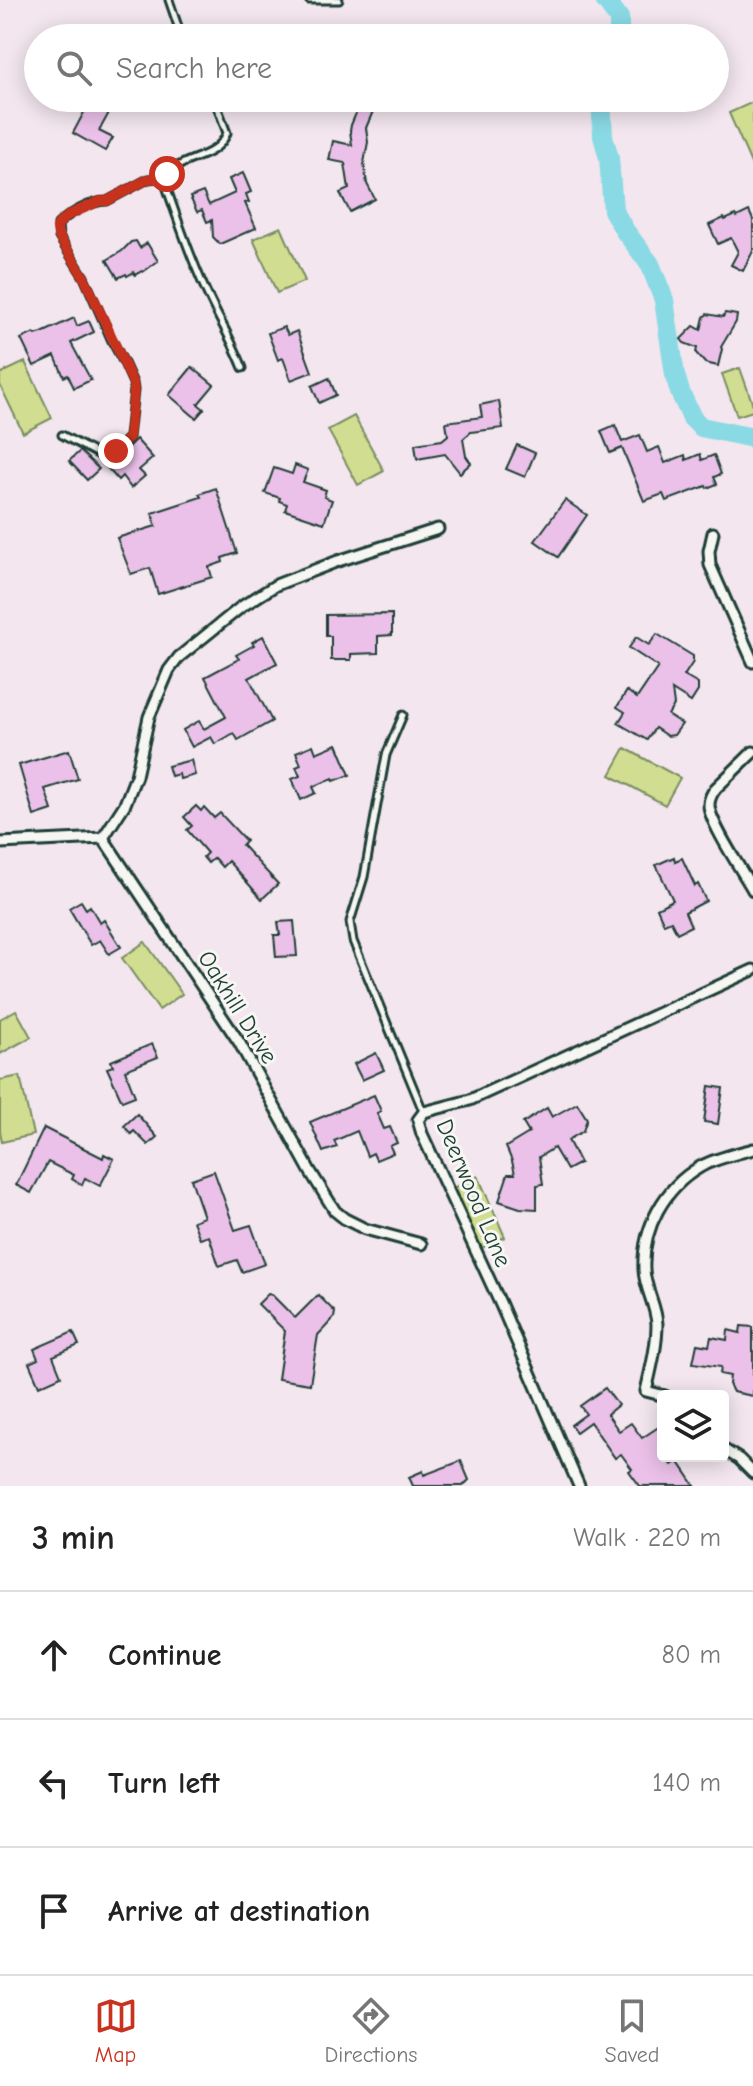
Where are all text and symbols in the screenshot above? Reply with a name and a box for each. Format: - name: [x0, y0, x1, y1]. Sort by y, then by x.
- search box: [24, 24, 729, 112]
- icon: search: [52, 46, 96, 90]
- text: Search here: [116, 51, 272, 86]
- route start: [149, 156, 185, 192]
- route end: [98, 433, 134, 469]
- street label: Oakhill Drive: [192, 945, 284, 1069]
- street label: Deerwood Lane: [430, 1115, 518, 1271]
- map controls: [657, 1390, 729, 1462]
- button: layers: [657, 1390, 729, 1462]
- text: 3 min: [32, 1518, 115, 1558]
- text: Walk · 220 m: [573, 1523, 721, 1553]
- icon: ahead: [32, 1633, 76, 1677]
- text: Continue: [108, 1638, 222, 1673]
- text: 80 m: [662, 1640, 721, 1670]
- icon: left: [32, 1761, 76, 1805]
- text: Turn left: [108, 1766, 220, 1801]
- text: 140 m: [652, 1768, 721, 1798]
- icon: arrive: [32, 1889, 76, 1933]
- text: Arrive at destination: [108, 1894, 370, 1929]
- tab: Map: [94, 1994, 138, 2068]
- tab: Directions: [325, 1994, 418, 2068]
- tab: Saved: [605, 1994, 659, 2068]

